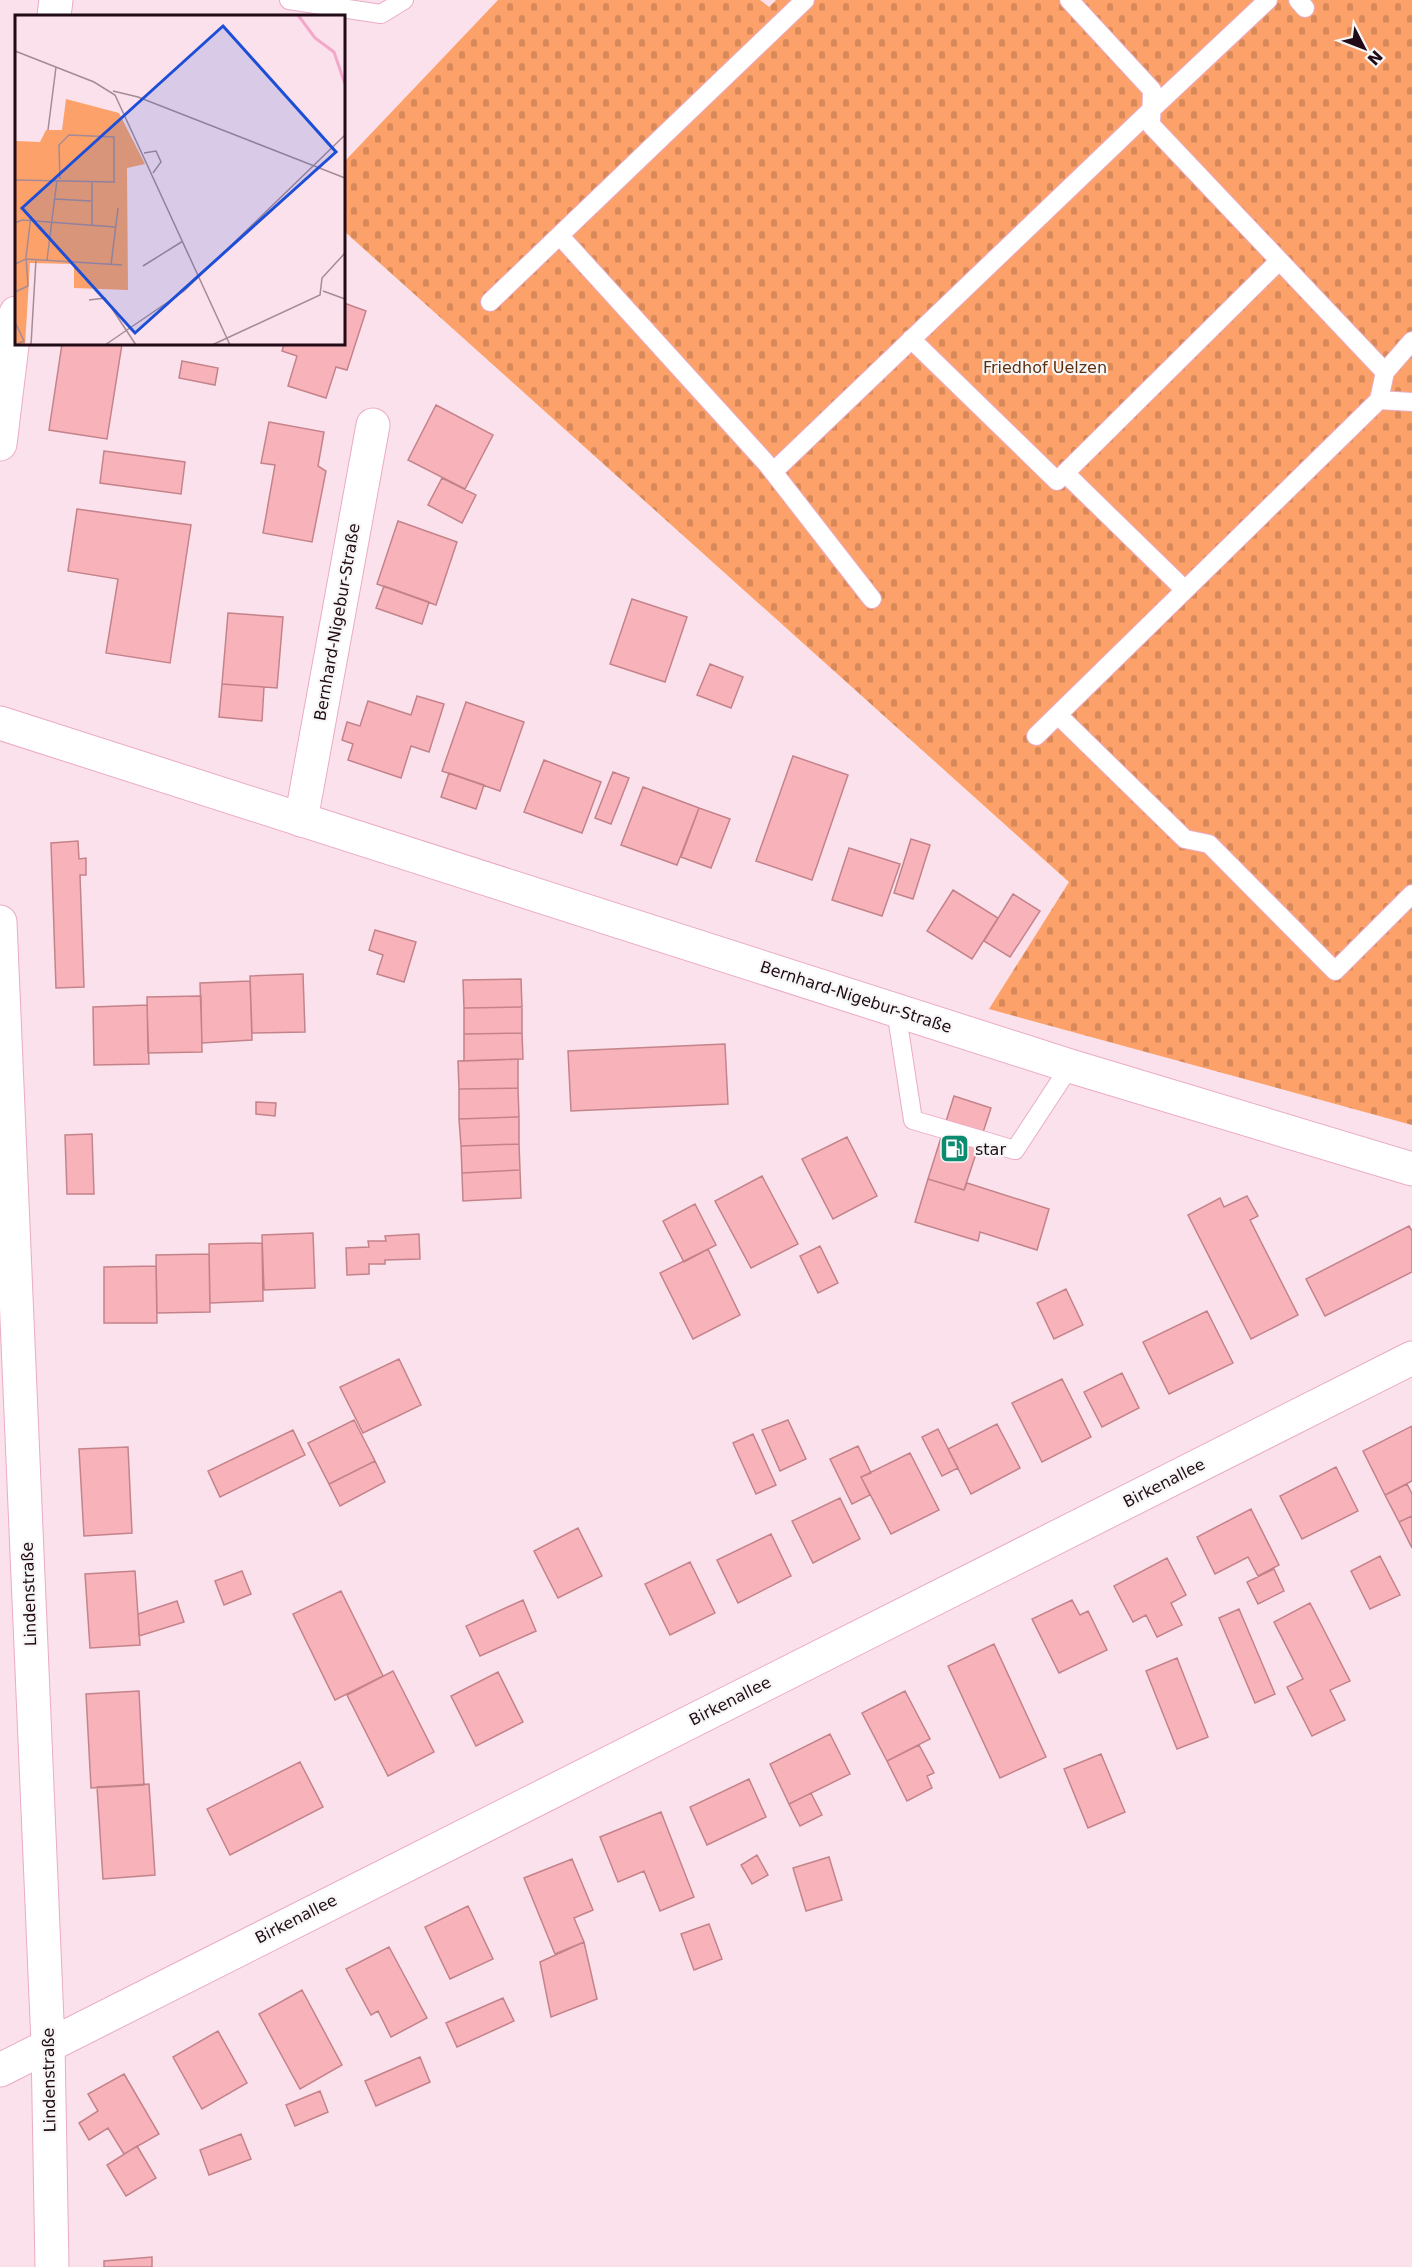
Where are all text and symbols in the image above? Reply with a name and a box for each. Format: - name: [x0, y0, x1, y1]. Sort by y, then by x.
- inset map: [15, 15, 345, 345]
- north arrow: [1334, 18, 1394, 78]
- text: N: [1363, 46, 1386, 69]
- park label: Friedhof Uelzen: [983, 358, 1107, 377]
- street label: Bernhard-Nigebur-Straße: [310, 522, 364, 722]
- street label: Bernhard-Nigebur-Straße: [758, 957, 954, 1037]
- fuel station icon: star: [938, 1133, 970, 1165]
- place label: star: [975, 1140, 1006, 1159]
- street label: Birkenallee: [1120, 1454, 1208, 1512]
- street label: Lindenstraße: [18, 1541, 40, 1647]
- street label: Birkenallee: [686, 1672, 774, 1730]
- street label: Birkenallee: [252, 1890, 340, 1948]
- street label: Lindenstraße: [39, 2028, 59, 2132]

